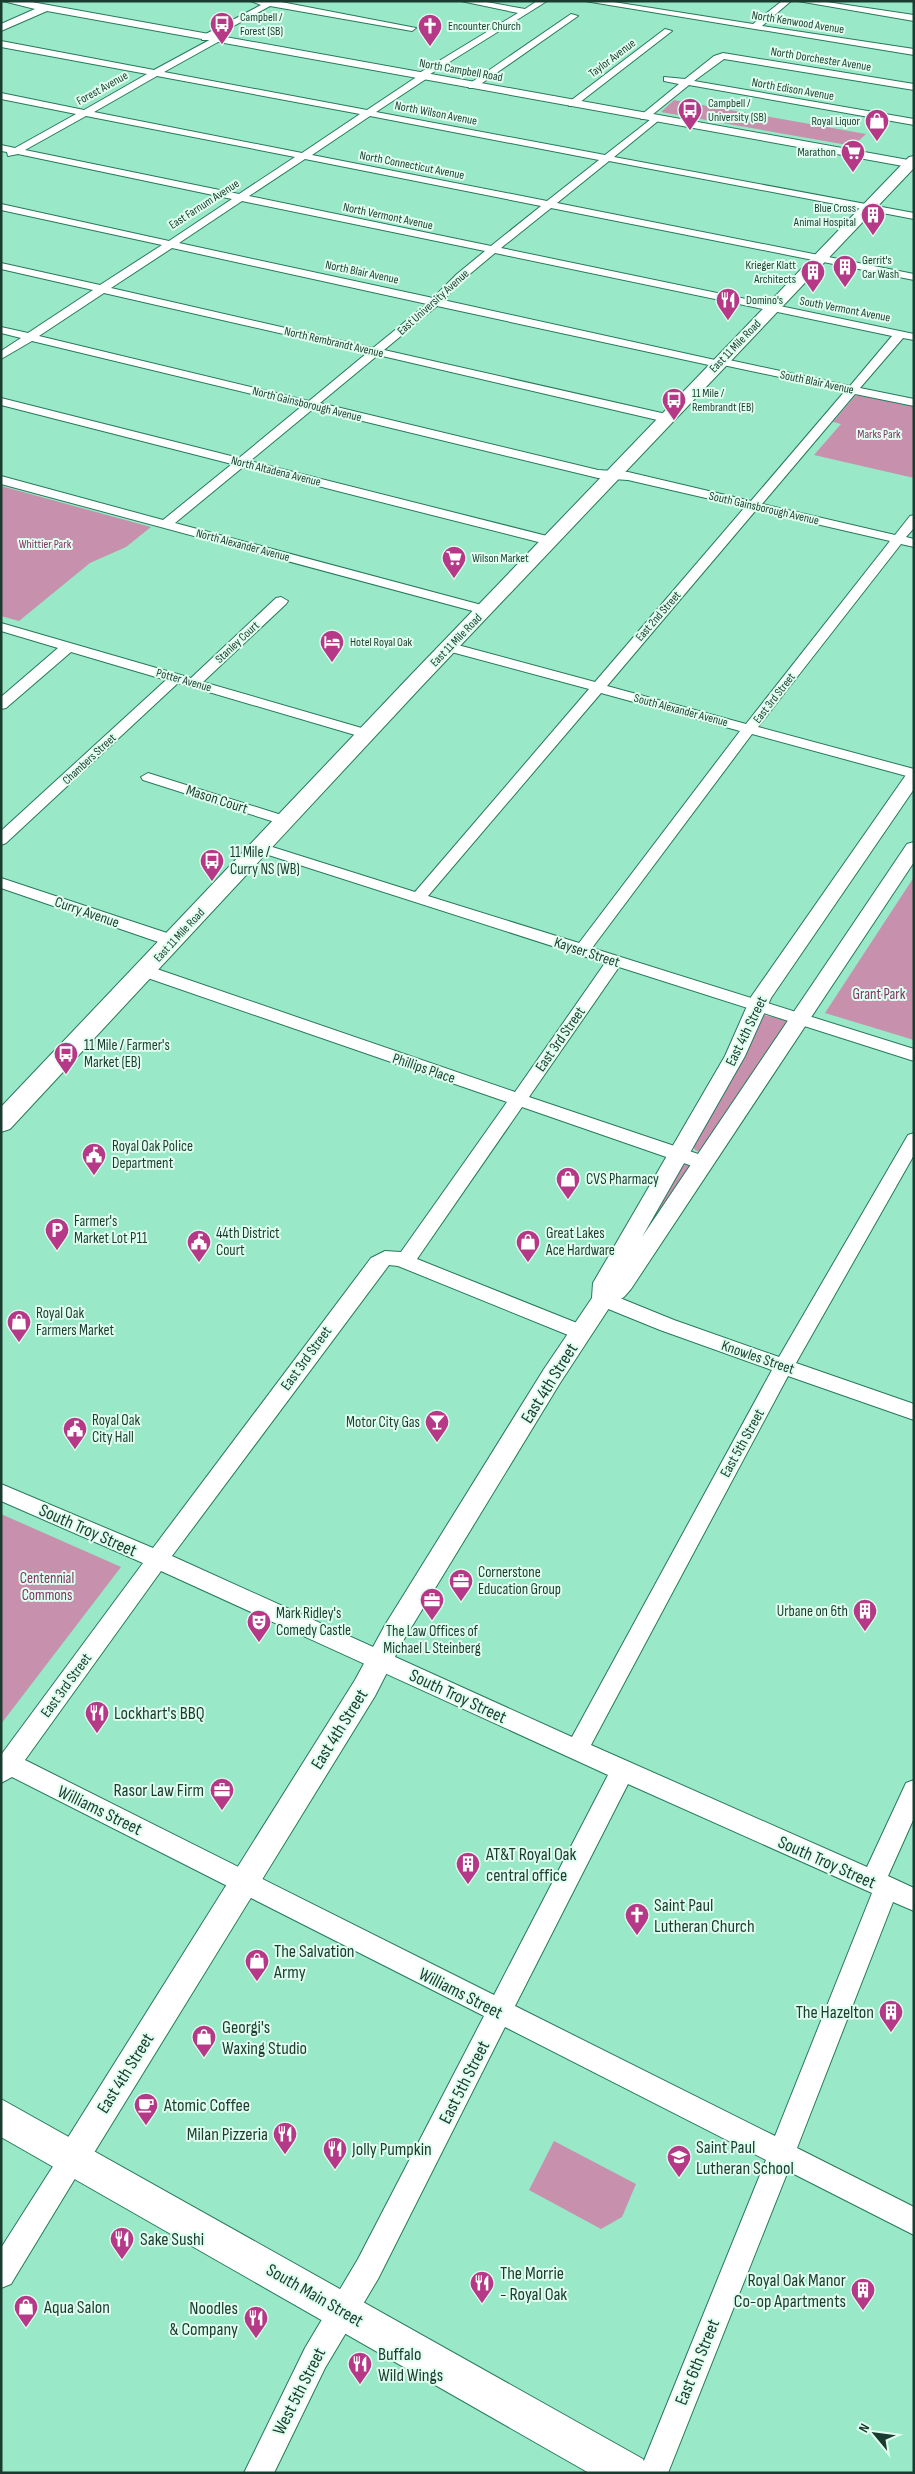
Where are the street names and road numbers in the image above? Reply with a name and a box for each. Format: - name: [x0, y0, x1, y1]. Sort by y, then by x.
- street label: North Kenwood Avenue: [751, 8, 845, 37]
- street label: Taylor Avenue: [586, 36, 639, 81]
- street label: North Dorchester Avenue: [770, 44, 872, 75]
- street label: North Campbell Road: [418, 56, 504, 85]
- street label: Forest Avenue: [74, 68, 131, 109]
- street label: North Edison Avenue: [751, 75, 835, 104]
- street label: North Wilson Avenue: [394, 98, 478, 129]
- street label: North Connecticut Avenue: [358, 148, 466, 183]
- street label: East Farnum Avenue: [166, 176, 242, 233]
- street label: North Vermont Avenue: [342, 200, 434, 233]
- street label: North Blair Avenue: [324, 257, 400, 288]
- street label: East University Avenue: [394, 266, 472, 338]
- street label: South Vermont Avenue: [798, 293, 892, 326]
- street label: East 11 Mile Road: [706, 317, 764, 376]
- street label: North Rembrandt Avenue: [283, 324, 385, 361]
- street label: South Blair Avenue: [779, 367, 855, 398]
- street label: North Gainsborough Avenue: [251, 384, 363, 425]
- street label: North Altadena Avenue: [229, 453, 322, 490]
- street label: South Gainsborough Avenue: [707, 489, 821, 528]
- street label: North Alexander Avenue: [194, 526, 291, 565]
- street label: East 2nd Street: [633, 588, 684, 644]
- street label: East 11 Mile Road: [427, 611, 485, 670]
- street label: Stanley Court: [212, 618, 263, 667]
- street label: Potter Avenue: [155, 665, 213, 696]
- street label: East 3rd Street: [750, 670, 799, 726]
- street label: South Alexander Avenue: [632, 691, 730, 730]
- street label: Chambers Street: [59, 731, 120, 788]
- street label: Mason Court: [184, 781, 251, 818]
- street label: Curry Avenue: [52, 893, 122, 932]
- street label: East 11 Mile Road: [151, 905, 208, 965]
- street label: Kayser Street: [552, 933, 622, 972]
- street label: East 4th Street: [721, 993, 772, 1069]
- street label: East 3rd Street: [531, 1003, 590, 1075]
- street label: Phillips Place: [390, 1049, 458, 1088]
- street label: East 3rd Street: [277, 1322, 336, 1394]
- street label: Knowles Street: [719, 1336, 797, 1379]
- street label: East 4th Street: [517, 1339, 583, 1427]
- street label: East 5th Street: [716, 1405, 769, 1481]
- street label: South Troy Street: [36, 1500, 140, 1562]
- street label: East 3rd Street: [37, 1649, 96, 1721]
- street label: South Troy Street: [406, 1665, 510, 1728]
- street label: East 4th Street: [307, 1685, 373, 1773]
- street label: Williams Street: [54, 1781, 146, 1840]
- street label: South Troy Street: [775, 1832, 879, 1894]
- street label: Williams Street: [415, 1963, 507, 2024]
- street label: East 4th Street: [93, 2029, 159, 2117]
- street label: East 5th Street: [435, 2037, 494, 2127]
- street label: South Main Street: [263, 2259, 367, 2332]
- street label: East 6th Street: [671, 2316, 724, 2408]
- street label: West 5th Street: [269, 2344, 331, 2438]

